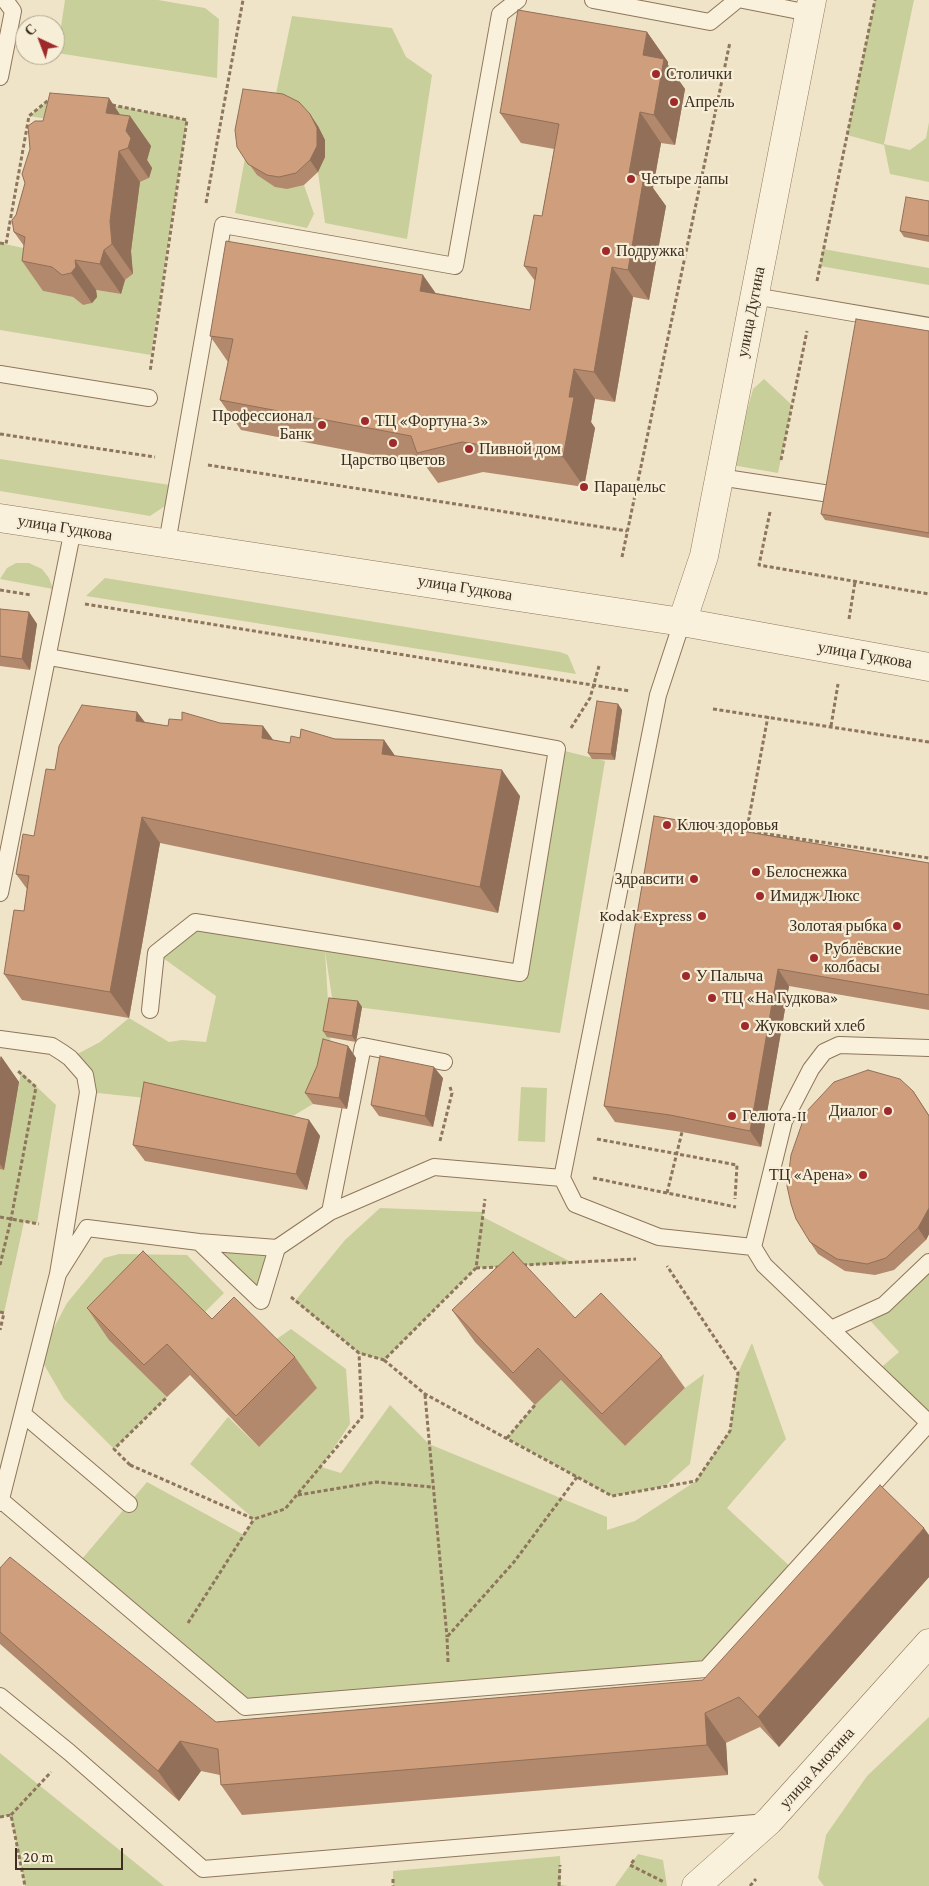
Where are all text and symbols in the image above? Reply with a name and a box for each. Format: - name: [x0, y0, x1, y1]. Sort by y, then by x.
- north arrow: [15, 15, 65, 65]
- text: С: [21, 20, 40, 39]
- place label: Столички: [666, 64, 732, 84]
- marker: Столички: [650, 68, 662, 80]
- place label: Апрель: [684, 92, 734, 112]
- marker: Апрель: [668, 96, 680, 108]
- place label: Четыре лапы: [641, 169, 729, 189]
- marker: Четыре лапы: [625, 173, 637, 185]
- place label: Подружка: [616, 241, 684, 261]
- marker: Подружка: [600, 245, 612, 257]
- street label: улица Дугина: [733, 265, 769, 359]
- place label: Профессионал Банк: [212, 406, 312, 444]
- place label: ТЦ «Фортуна-3»: [375, 411, 489, 431]
- marker: ТЦ «Фортуна-3»: [359, 415, 371, 427]
- marker: Профессионал Банк: [316, 419, 328, 431]
- marker: Царство цветов: [387, 437, 399, 449]
- place label: Пивной дом: [479, 439, 561, 459]
- marker: Пивной дом: [463, 443, 475, 455]
- place label: Царство цветов: [341, 450, 445, 470]
- place label: Парацельс: [594, 477, 666, 497]
- marker: Парацельс: [578, 481, 590, 493]
- street label: улица Гудкова: [16, 511, 114, 545]
- street label: улица Гудкова: [416, 571, 514, 605]
- street label: улица Гудкова: [816, 637, 914, 673]
- place label: Ключ здоровья: [677, 815, 778, 835]
- marker: Ключ здоровья: [661, 819, 673, 831]
- place label: Белоснежка: [766, 862, 847, 882]
- marker: Белоснежка: [750, 866, 762, 878]
- place label: Здравсити: [614, 869, 684, 889]
- marker: Здравсити: [688, 873, 700, 885]
- place label: Имидж Люкс: [770, 886, 860, 906]
- marker: Имидж Люкс: [754, 890, 766, 902]
- place label: Kodak Express: [599, 906, 692, 926]
- marker: Kodak Express: [696, 910, 708, 922]
- place label: Золотая рыбка: [789, 916, 887, 936]
- marker: Золотая рыбка: [891, 920, 903, 932]
- place label: Рублёвские колбасы: [824, 939, 902, 977]
- marker: Рублёвские колбасы: [808, 952, 820, 964]
- place label: У Палыча: [696, 966, 763, 986]
- marker: У Палыча: [680, 970, 692, 982]
- place label: ТЦ «На Гудкова»: [722, 988, 839, 1008]
- marker: ТЦ «На Гудкова»: [706, 992, 718, 1004]
- place label: Жуковский хлеб: [755, 1016, 865, 1036]
- marker: Жуковский хлеб: [739, 1020, 751, 1032]
- place label: Диалог: [829, 1101, 878, 1121]
- marker: Диалог: [882, 1105, 894, 1117]
- place label: Гелюта-II: [742, 1106, 807, 1126]
- marker: Гелюта-II: [726, 1110, 738, 1122]
- place label: ТЦ «Арена»: [769, 1165, 853, 1185]
- marker: ТЦ «Арена»: [857, 1169, 869, 1181]
- street label: улица Анохина: [776, 1724, 858, 1812]
- scale bar: [18, 1838, 125, 1870]
- text: 20 m: [23, 1849, 54, 1865]

